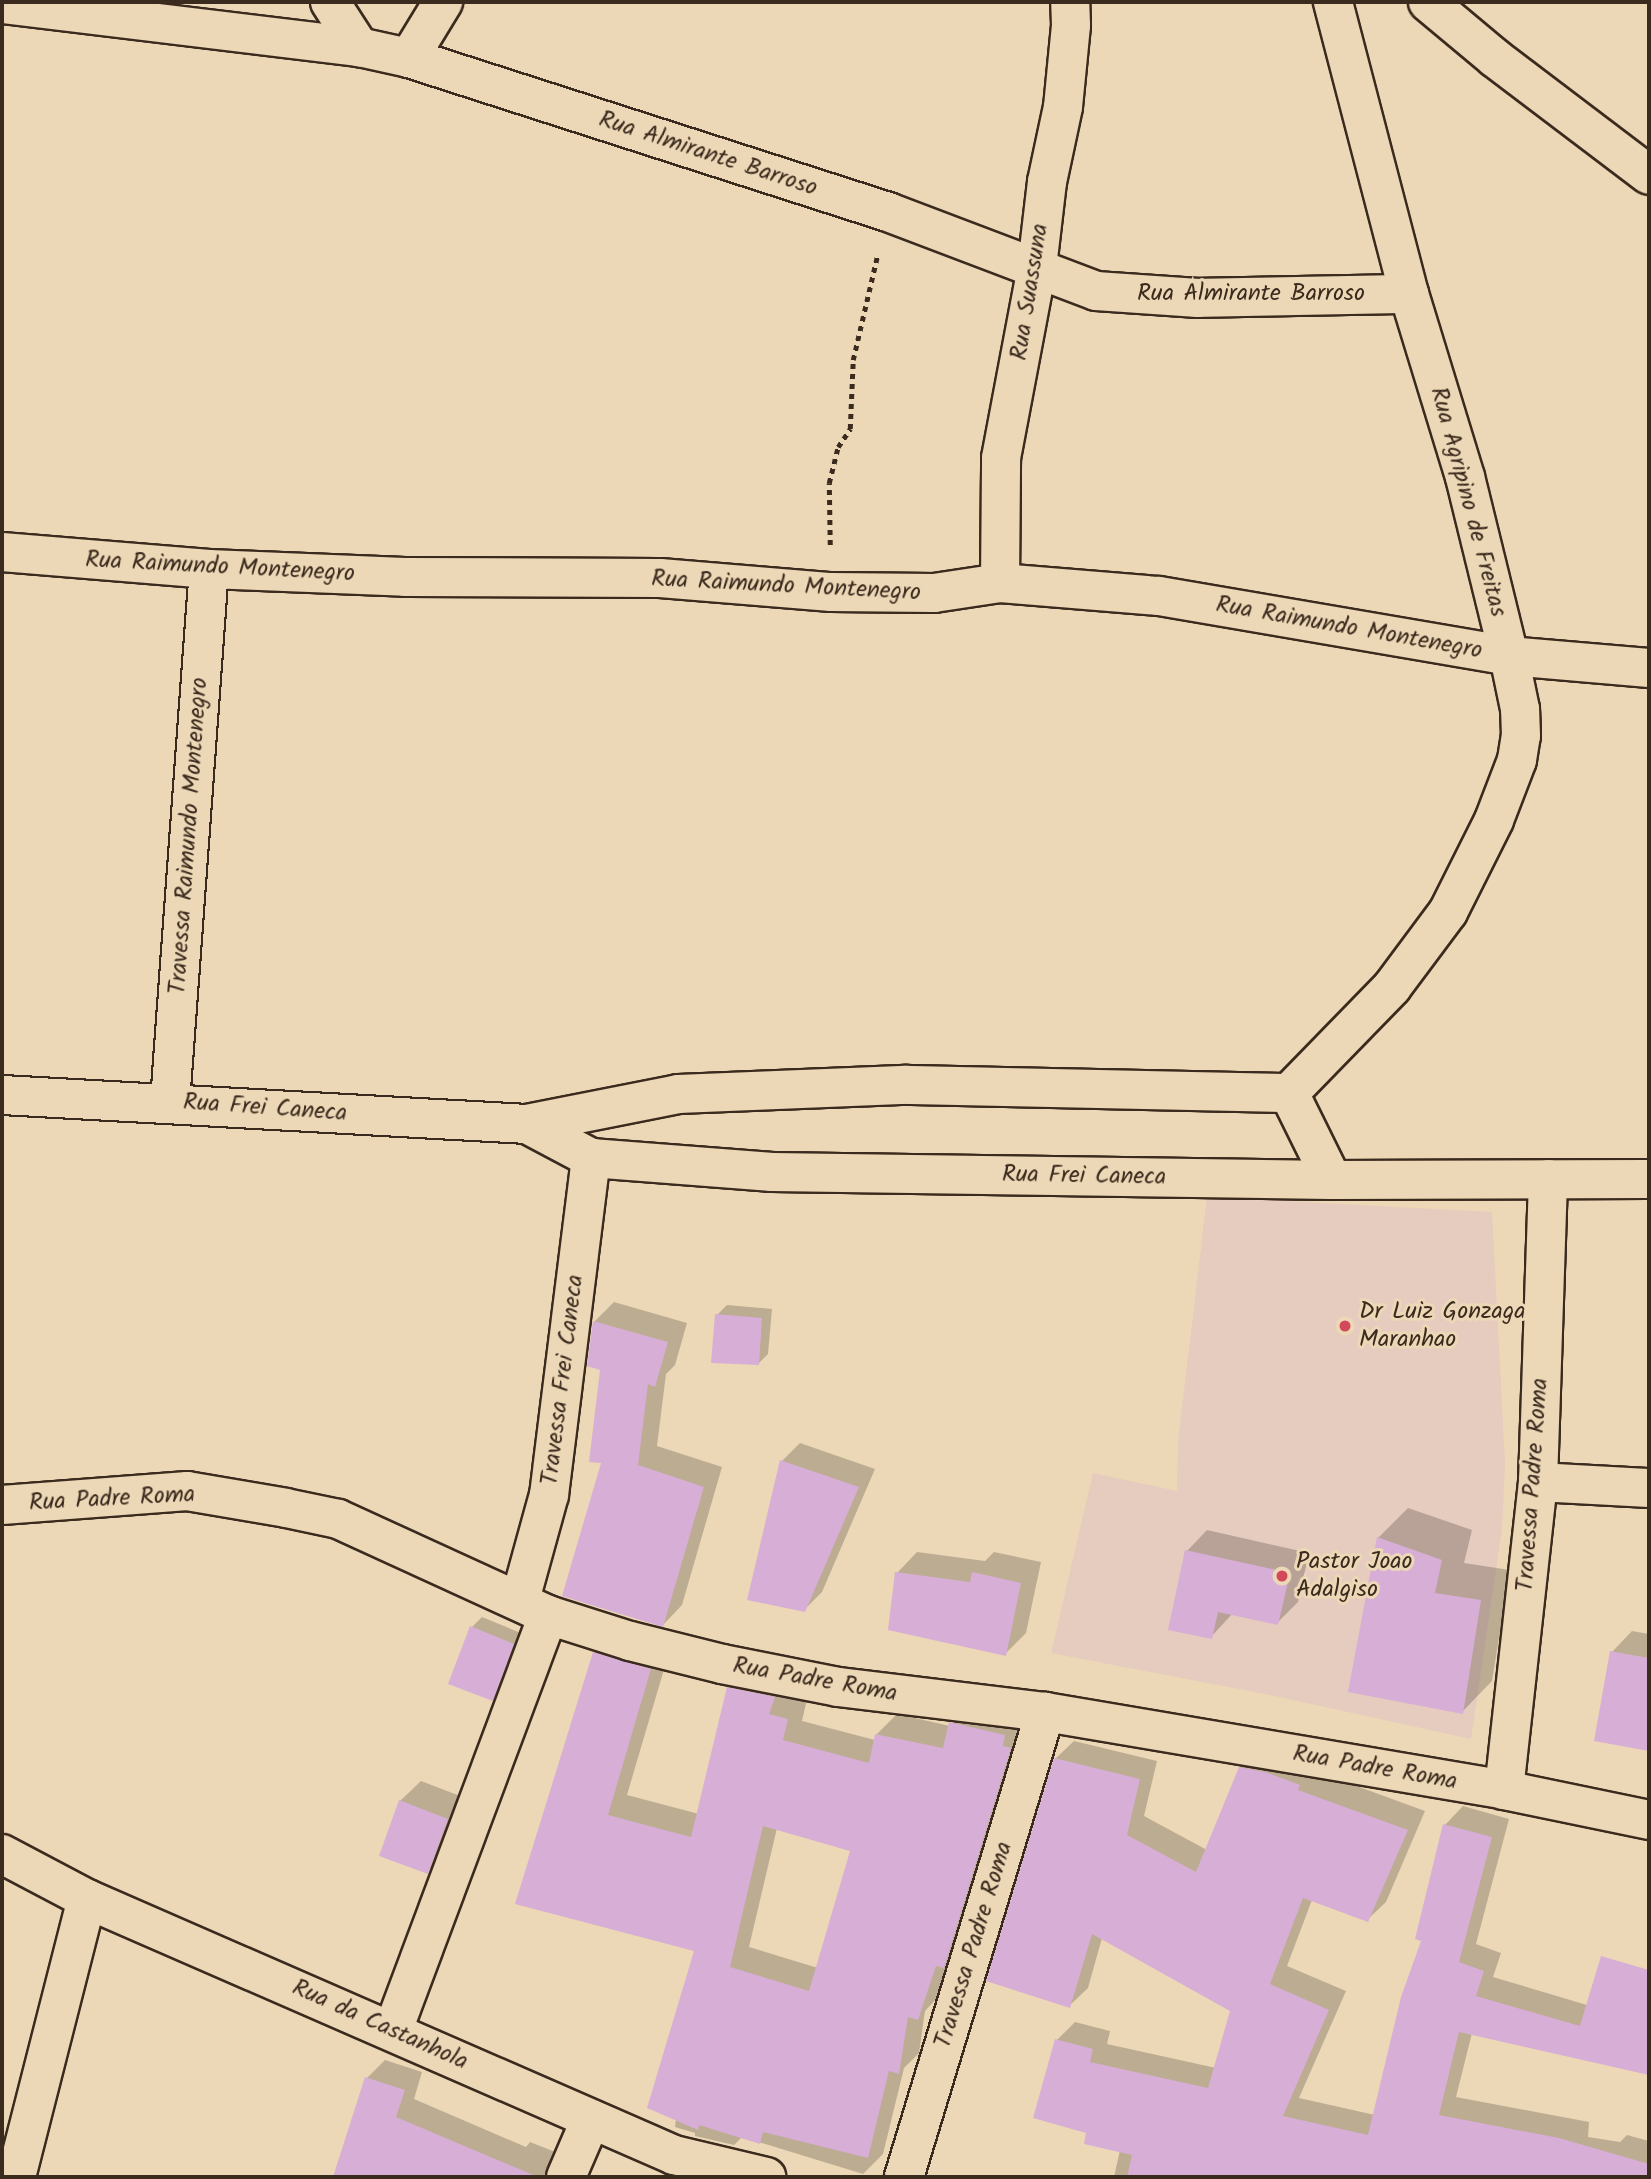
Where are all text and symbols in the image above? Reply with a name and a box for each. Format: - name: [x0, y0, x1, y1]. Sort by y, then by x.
- street label: Rua Almirante Barroso: [595, 105, 821, 203]
- street label: Rua Suassuna: [1005, 222, 1055, 362]
- street label: Rua Almirante Barroso: [1137, 280, 1365, 308]
- street label: Rua Agripino de Freitas: [1423, 384, 1513, 620]
- street label: Rua Raimundo Montenegro: [85, 546, 355, 588]
- street label: Rua Raimundo Montenegro: [651, 565, 921, 607]
- street label: Rua Raimundo Montenegro: [1214, 590, 1484, 666]
- street label: Travessa Raimundo Montenegro: [164, 677, 214, 995]
- street label: Rua Frei Caneca: [182, 1088, 348, 1128]
- street label: Rua Frei Caneca: [1002, 1160, 1166, 1192]
- street label: Travessa Frei Caneca: [536, 1273, 590, 1487]
- place label: Dr Luiz Gonzaga Maranhao: [1359, 1298, 1525, 1354]
- marker: Dr Luiz Gonzaga Maranhao: [1337, 1318, 1353, 1334]
- street label: Travessa Padre Roma: [1511, 1377, 1555, 1593]
- street label: Rua Padre Roma: [28, 1480, 196, 1518]
- place label: Pastor Joao Adalgiso: [1296, 1548, 1412, 1604]
- marker: Pastor Joao Adalgiso: [1274, 1568, 1290, 1584]
- street label: Rua Padre Roma: [731, 1651, 899, 1709]
- street label: Rua Padre Roma: [1291, 1739, 1459, 1797]
- street label: Travessa Padre Roma: [929, 1838, 1019, 2052]
- street label: Rua da Castanhola: [288, 1973, 472, 2077]

